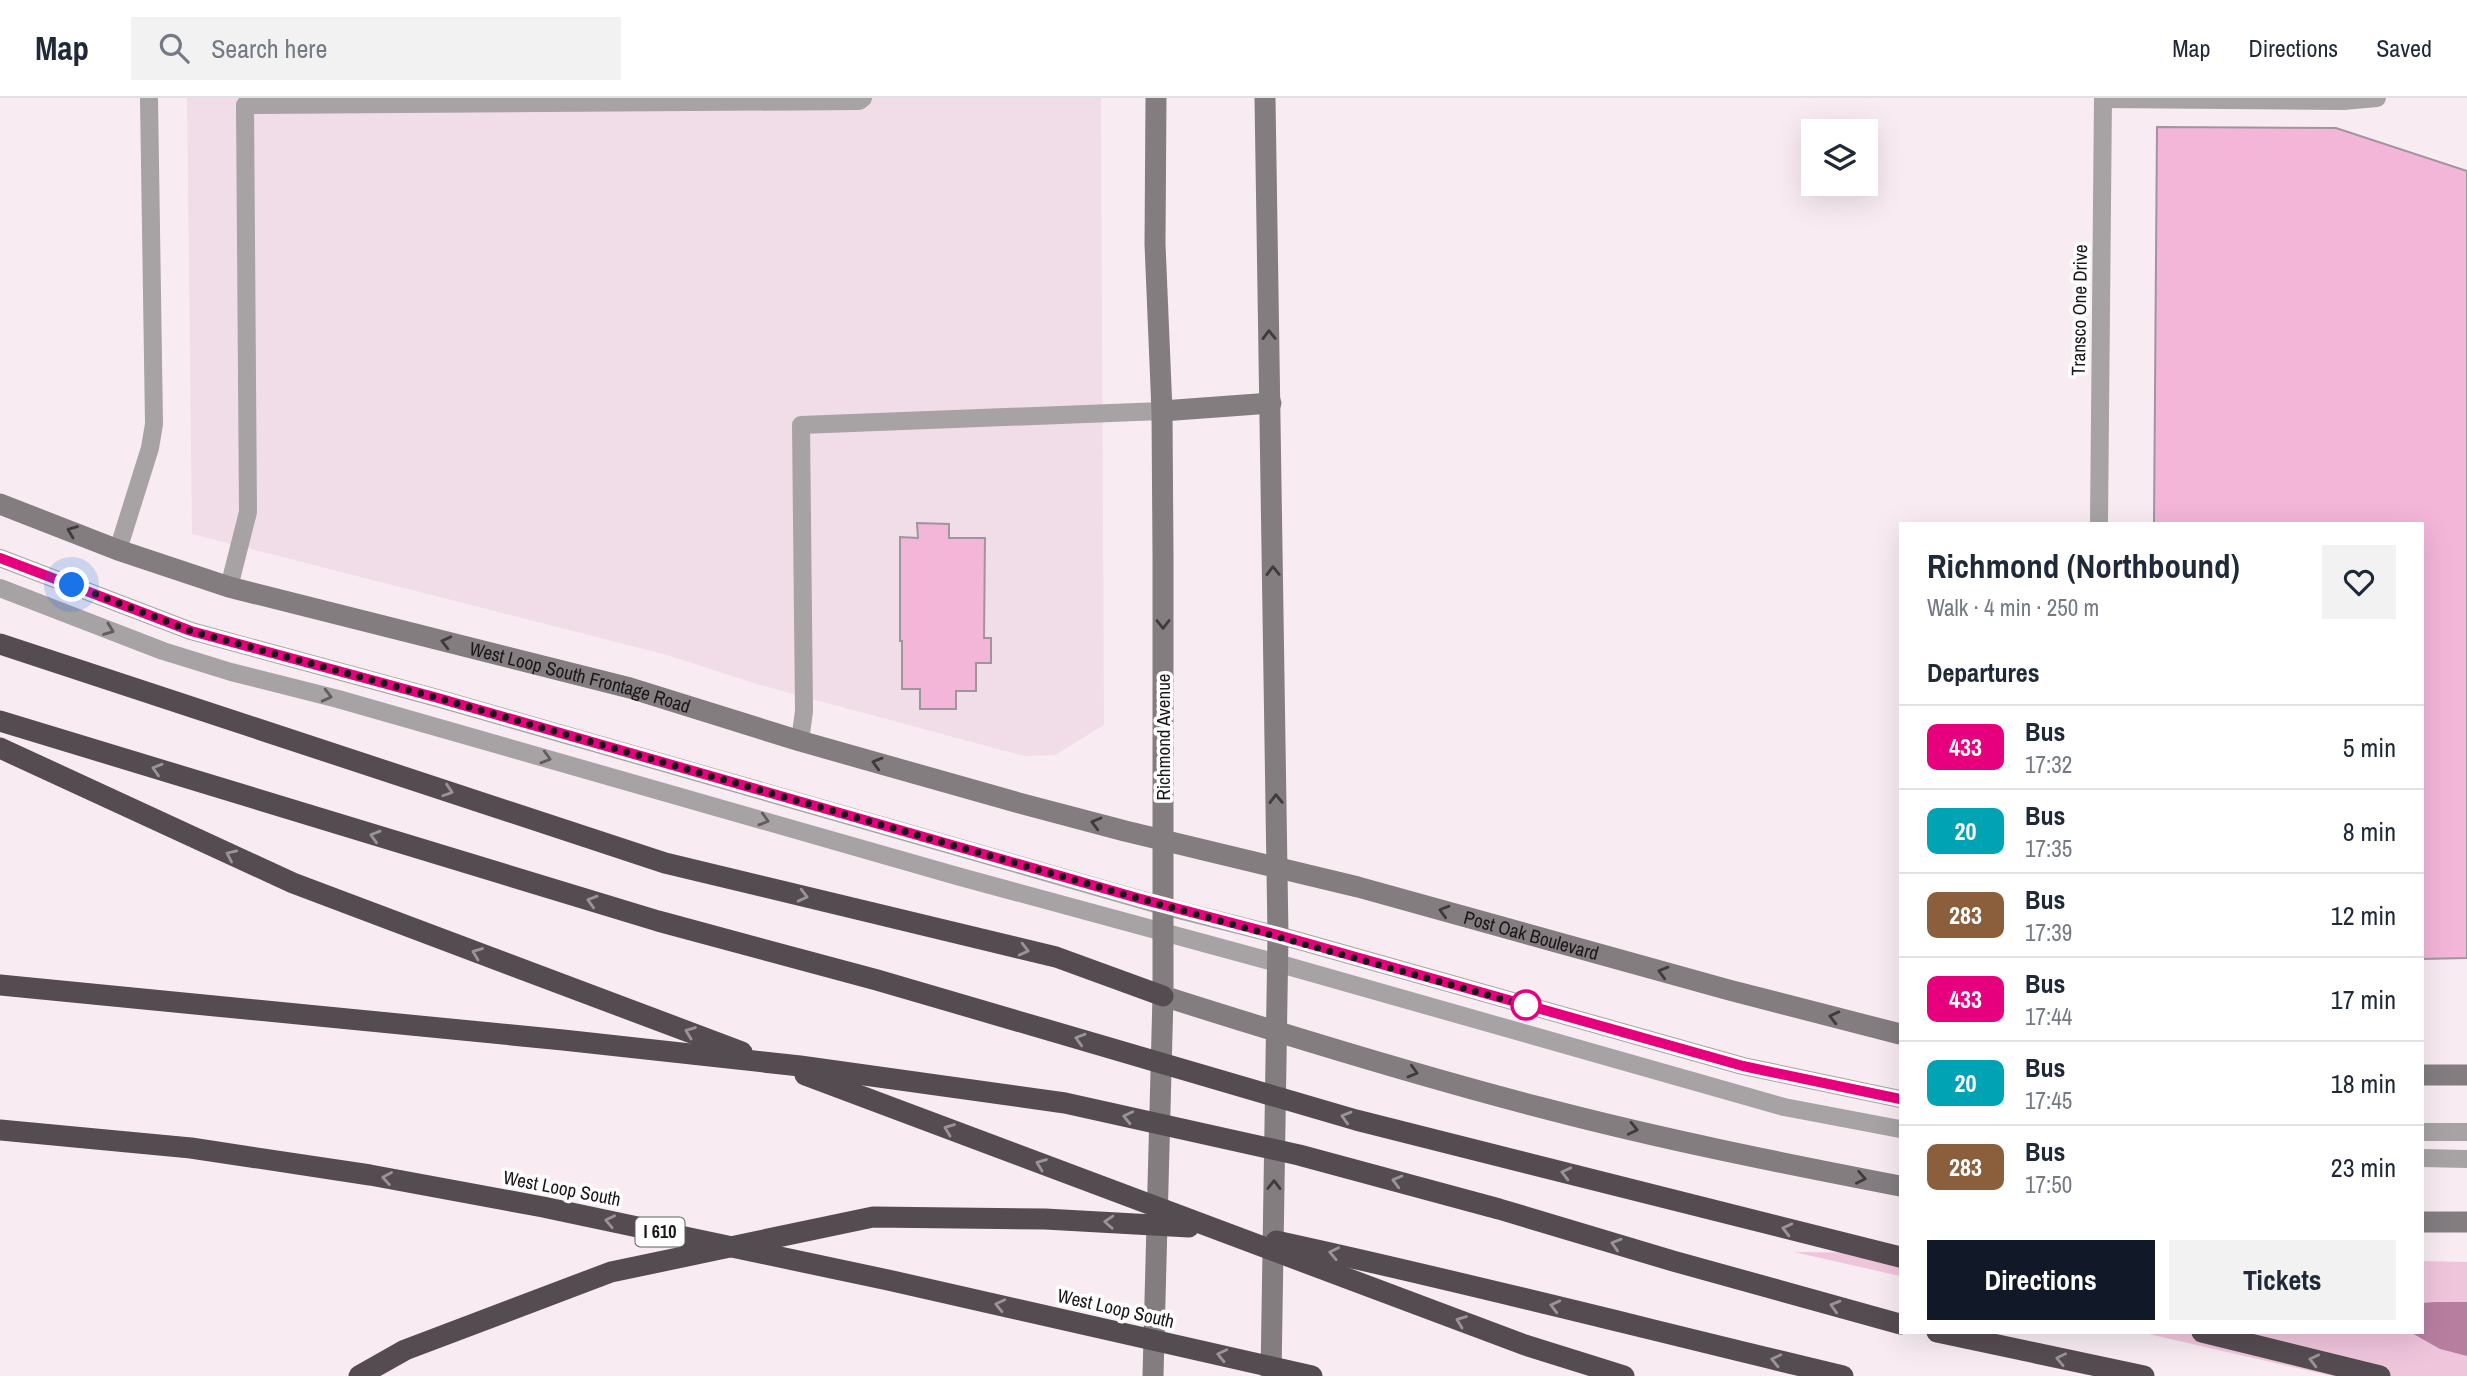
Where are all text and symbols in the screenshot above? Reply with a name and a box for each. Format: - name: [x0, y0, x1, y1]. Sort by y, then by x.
- search box: [131, 17, 621, 80]
- text: Map: [35, 26, 89, 70]
- icon: search: [155, 29, 193, 67]
- text: Search here: [211, 31, 327, 66]
- text: Map: [2172, 32, 2210, 64]
- text: Directions: [2248, 32, 2338, 64]
- text: Saved: [2376, 32, 2432, 64]
- map controls: [1801, 119, 1878, 196]
- button: layers: [1801, 119, 1878, 196]
- street label: Transco One Drive: [2065, 244, 2093, 376]
- one-way arrow: [1262, 329, 1277, 340]
- one-way arrow: [66, 526, 78, 540]
- text: Richmond (Northbound): [1927, 544, 2240, 588]
- button: heart: [2322, 545, 2396, 619]
- one-way arrow: [1265, 566, 1281, 576]
- your location: [54, 567, 89, 602]
- text: Walk · 4 min · 250 m: [1927, 592, 2099, 623]
- one-way arrow: [1155, 620, 1171, 630]
- one-way arrow: [103, 622, 115, 636]
- street label: West Loop South Frontage Road: [467, 635, 694, 719]
- one-way arrow: [440, 636, 452, 650]
- text: Departures: [1927, 655, 2040, 690]
- street label: Richmond Avenue: [1150, 673, 1176, 801]
- one-way arrow: [321, 688, 333, 702]
- text: Bus: [2025, 714, 2065, 749]
- text: 5 min: [2343, 730, 2396, 765]
- text: 433: [1949, 731, 1982, 763]
- text: 17:32: [2025, 749, 2072, 780]
- one-way arrow: [539, 750, 551, 764]
- one-way arrow: [871, 756, 883, 771]
- one-way arrow: [151, 763, 163, 778]
- one-way arrow: [441, 783, 453, 797]
- one-way arrow: [1269, 793, 1284, 804]
- text: Bus: [2025, 798, 2065, 833]
- one-way arrow: [758, 812, 770, 827]
- text: 8 min: [2343, 814, 2396, 849]
- text: 20: [1955, 815, 1976, 847]
- one-way arrow: [1091, 817, 1103, 832]
- one-way arrow: [369, 829, 381, 844]
- text: 17:35: [2025, 833, 2072, 864]
- one-way arrow: [226, 849, 238, 863]
- text: Bus: [2025, 882, 2065, 917]
- one-way arrow: [797, 888, 809, 902]
- one-way arrow: [587, 895, 599, 910]
- text: 12 min: [2331, 898, 2396, 933]
- text: 283: [1949, 899, 1982, 931]
- one-way arrow: [1438, 904, 1450, 919]
- street label: Post Oak Boulevard: [1461, 904, 1602, 966]
- text: 17:39: [2025, 917, 2072, 948]
- one-way arrow: [1018, 941, 1030, 956]
- one-way arrow: [472, 947, 484, 961]
- one-way arrow: [1658, 966, 1670, 980]
- text: Bus: [2025, 966, 2065, 1001]
- text: 17 min: [2331, 982, 2396, 1017]
- text: 433: [1949, 983, 1982, 1015]
- unlabelled marker: [1511, 990, 1541, 1020]
- text: 17:44: [2025, 1001, 2072, 1032]
- one-way arrow: [1829, 1011, 1841, 1025]
- one-way arrow: [685, 1027, 697, 1041]
- one-way arrow: [1074, 1033, 1086, 1048]
- text: Bus: [2025, 1050, 2065, 1085]
- one-way arrow: [1407, 1063, 1419, 1078]
- text: 18 min: [2331, 1066, 2396, 1101]
- text: 20: [1955, 1067, 1976, 1099]
- text: 17:45: [2025, 1085, 2072, 1116]
- one-way arrow: [1122, 1110, 1134, 1125]
- one-way arrow: [1340, 1111, 1352, 1125]
- one-way arrow: [1627, 1121, 1639, 1135]
- one-way arrow: [944, 1124, 956, 1138]
- text: Bus: [2025, 1134, 2065, 1169]
- text: 23 min: [2331, 1150, 2396, 1185]
- text: 283: [1949, 1151, 1982, 1183]
- one-way arrow: [1036, 1158, 1048, 1172]
- street label: West Loop South: [501, 1164, 623, 1212]
- one-way arrow: [1560, 1167, 1572, 1181]
- text: 17:50: [2025, 1169, 2072, 1200]
- one-way arrow: [1855, 1170, 1867, 1185]
- one-way arrow: [381, 1171, 393, 1186]
- one-way arrow: [1391, 1175, 1403, 1190]
- one-way arrow: [1267, 1180, 1282, 1191]
- one-way arrow: [604, 1215, 616, 1229]
- one-way arrow: [1104, 1215, 1115, 1230]
- road number: I 610: [636, 1218, 684, 1246]
- one-way arrow: [1781, 1223, 1793, 1237]
- one-way arrow: [1610, 1237, 1622, 1252]
- button: Directions: [1927, 1240, 2155, 1320]
- button: Tickets: [2169, 1240, 2396, 1320]
- one-way arrow: [1328, 1247, 1340, 1262]
- street label: West Loop South: [1055, 1282, 1177, 1334]
- one-way arrow: [994, 1299, 1006, 1313]
- one-way arrow: [1549, 1300, 1561, 1314]
- one-way arrow: [1829, 1300, 1841, 1314]
- one-way arrow: [1455, 1315, 1468, 1329]
- one-way arrow: [1216, 1349, 1228, 1364]
- one-way arrow: [2055, 1352, 2067, 1367]
- one-way arrow: [1770, 1354, 1782, 1368]
- one-way arrow: [2308, 1354, 2320, 1368]

